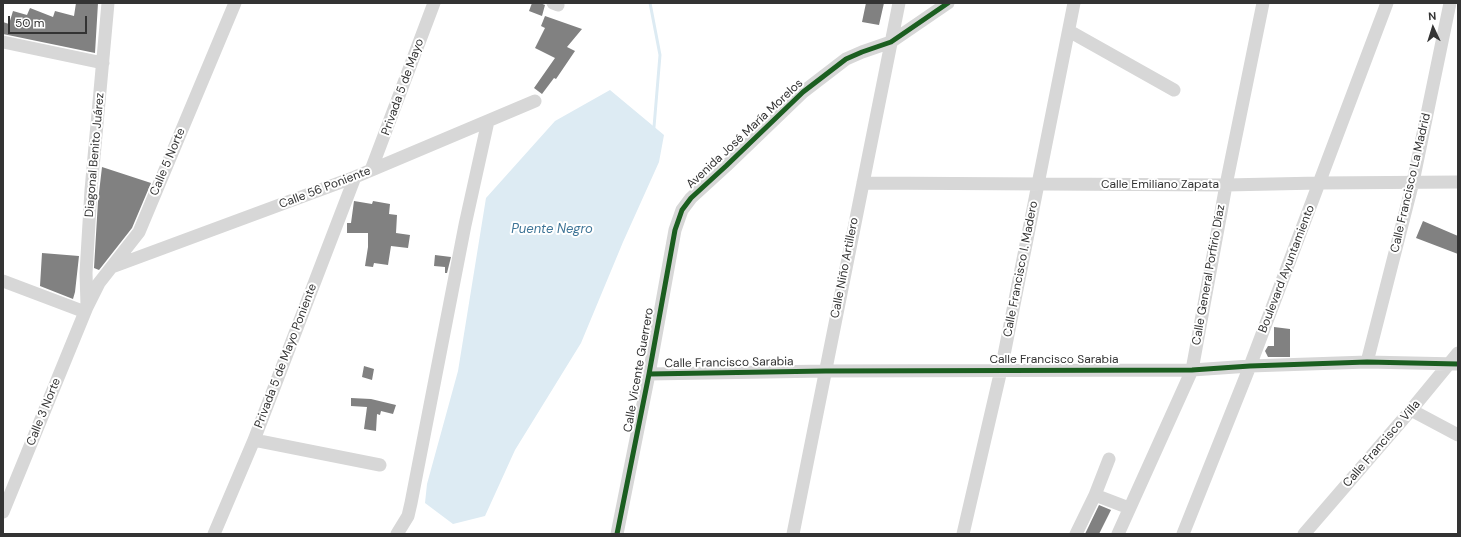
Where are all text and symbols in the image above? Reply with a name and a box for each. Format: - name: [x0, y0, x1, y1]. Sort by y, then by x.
- scale bar: [10, 8, 89, 34]
- north arrow: [1413, 8, 1453, 48]
- text: N: [1428, 9, 1437, 23]
- text: 50 m: [15, 15, 44, 31]
- street label: Privada 5 de Mayo: [379, 37, 427, 137]
- street label: Avenida José María Morelos: [684, 76, 806, 192]
- street label: Diagonal Benito Juárez: [82, 92, 108, 218]
- street label: Calle Francisco La Madrid: [1388, 112, 1434, 254]
- street label: Calle 5 Norte: [147, 126, 189, 198]
- street label: Calle 56 Poniente: [277, 164, 373, 212]
- street label: Calle Emiliano Zapata: [1101, 178, 1219, 192]
- street label: Calle Francisco I. Madero: [1001, 200, 1041, 338]
- street label: Boulevard Ayuntamiento: [1256, 203, 1318, 335]
- street label: Calle General Porfirio Díaz: [1190, 204, 1228, 346]
- street label: Calle Niño Artillero: [828, 216, 862, 320]
- water label: Puente Negro: [511, 222, 593, 238]
- street label: Privada 5 de Mayo Poniente: [252, 282, 320, 430]
- street label: Calle Vicente Guerrero: [621, 307, 657, 433]
- street label: Calle Francisco Sarabia: [989, 353, 1119, 367]
- street label: Calle Francisco Sarabia: [664, 355, 794, 371]
- street label: Calle 3 Norte: [24, 376, 64, 448]
- street label: Calle Francisco Villa: [1340, 398, 1424, 490]

